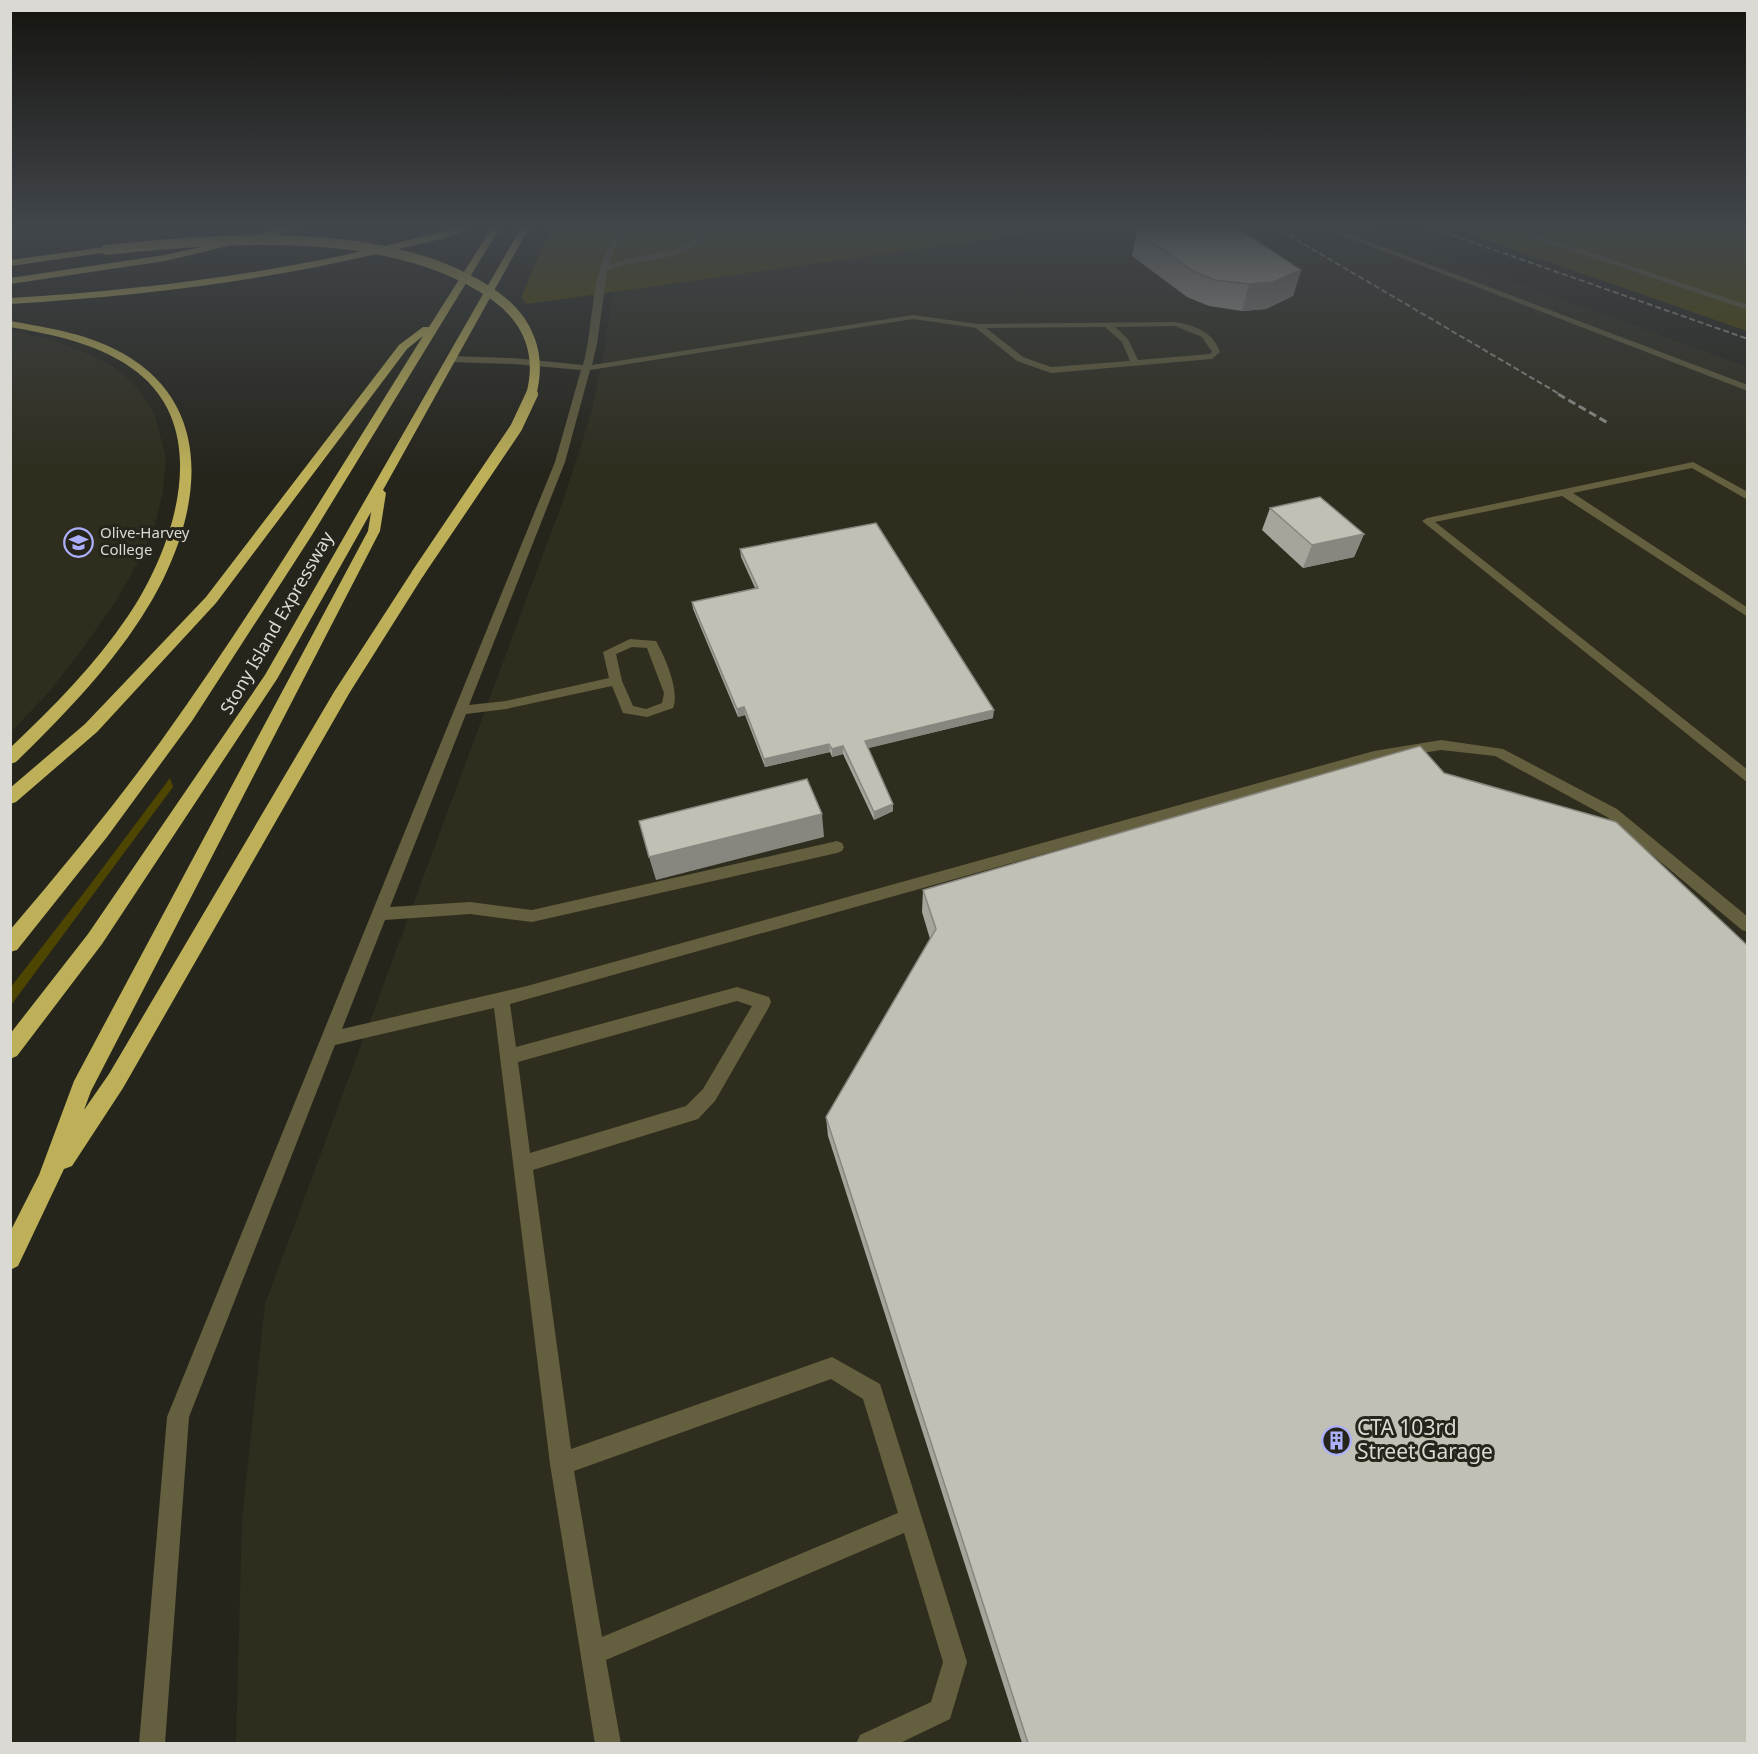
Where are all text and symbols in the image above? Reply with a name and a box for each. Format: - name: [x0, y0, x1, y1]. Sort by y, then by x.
- place label: Olive-Harvey College: [100, 522, 190, 559]
- school or university icon: Olive-Harvey College: [63, 526, 95, 558]
- street label: Stony Island Expressway: [214, 526, 339, 718]
- place label: CTA 103rd Street Garage: [1357, 1413, 1493, 1465]
- building icon: CTA 103rd Street Garage: [1320, 1424, 1352, 1456]

